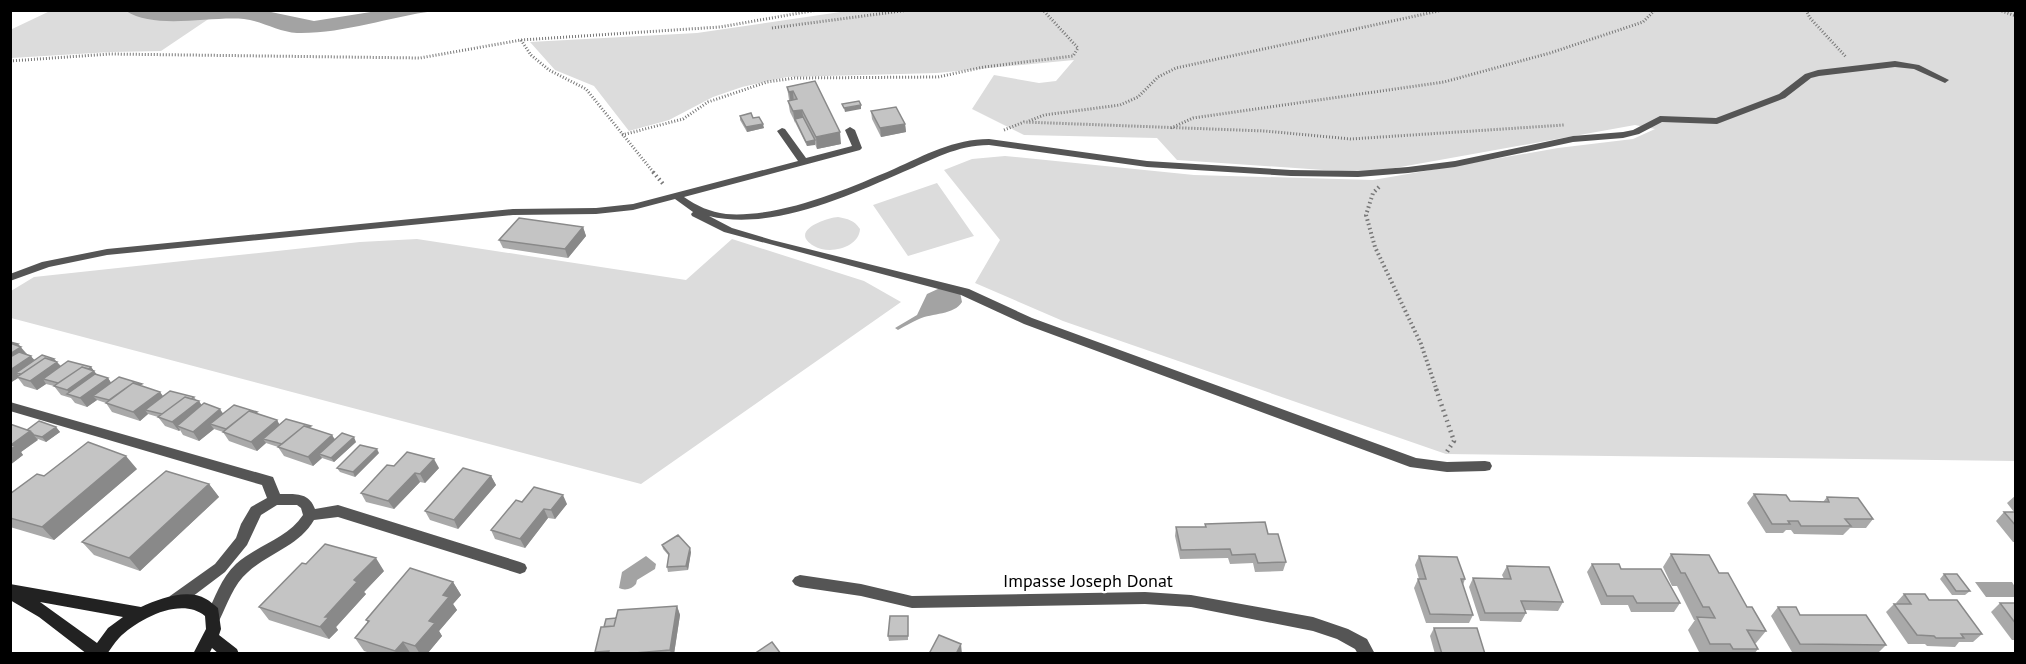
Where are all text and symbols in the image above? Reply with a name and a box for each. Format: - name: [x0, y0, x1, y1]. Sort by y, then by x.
- street label: Impasse Joseph Donat: [1003, 569, 1173, 592]

